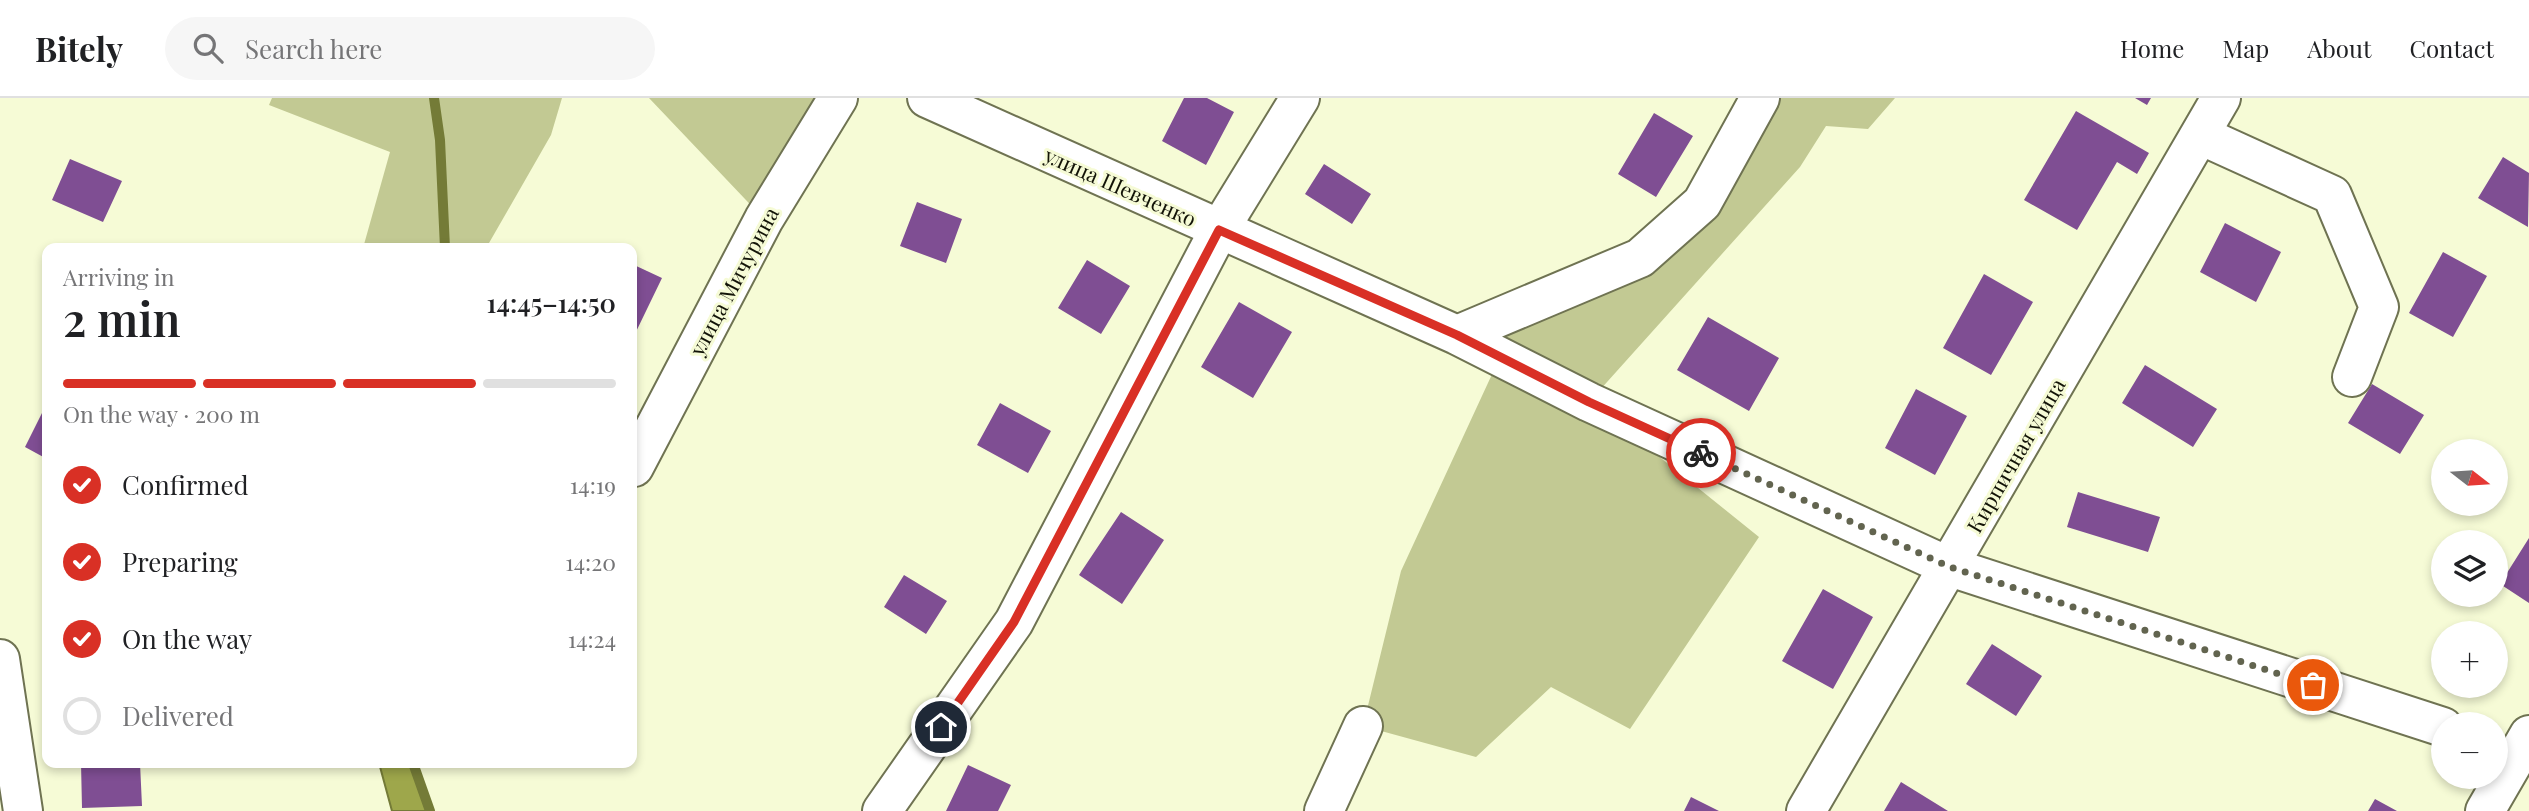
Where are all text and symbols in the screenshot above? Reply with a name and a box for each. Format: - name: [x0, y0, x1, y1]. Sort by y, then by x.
- search box: [165, 17, 655, 80]
- text: Bitely: [35, 26, 123, 70]
- icon: search: [189, 29, 227, 67]
- text: Search here: [245, 31, 383, 66]
- text: Home: [2120, 32, 2184, 64]
- text: Map: [2222, 32, 2269, 64]
- text: About: [2307, 32, 2371, 64]
- text: Contact: [2409, 32, 2494, 64]
- street label: улица Шевченко: [1040, 140, 1201, 232]
- street label: улица Мичурина: [682, 201, 784, 361]
- text: Arriving in: [63, 261, 175, 292]
- text: 14:45–14:50: [487, 285, 616, 320]
- text: 2 min: [63, 287, 181, 349]
- street label: Кирпичная улица: [1959, 372, 2071, 537]
- text: On the way · 200 m: [63, 398, 260, 429]
- courier: [1666, 418, 1736, 488]
- icon: bike: [1682, 434, 1720, 472]
- north arrow: [2431, 439, 2508, 516]
- map controls: [2431, 439, 2508, 789]
- icon: check: [63, 466, 101, 504]
- text: Confirmed: [122, 467, 249, 502]
- text: 14:19: [570, 469, 616, 500]
- button: layers: [2431, 530, 2508, 607]
- icon: check: [63, 543, 101, 581]
- text: Preparing: [122, 544, 238, 579]
- text: 14:20: [565, 546, 616, 577]
- icon: check: [63, 620, 101, 658]
- text: On the way: [122, 621, 252, 656]
- button: +: [2431, 621, 2508, 698]
- text: 14:24: [568, 623, 616, 654]
- pin: [2283, 655, 2343, 715]
- icon: bag: [2294, 666, 2332, 704]
- pin: [911, 697, 971, 757]
- text: Delivered: [122, 698, 234, 733]
- icon: home: [922, 708, 960, 746]
- button: −: [2431, 712, 2508, 789]

